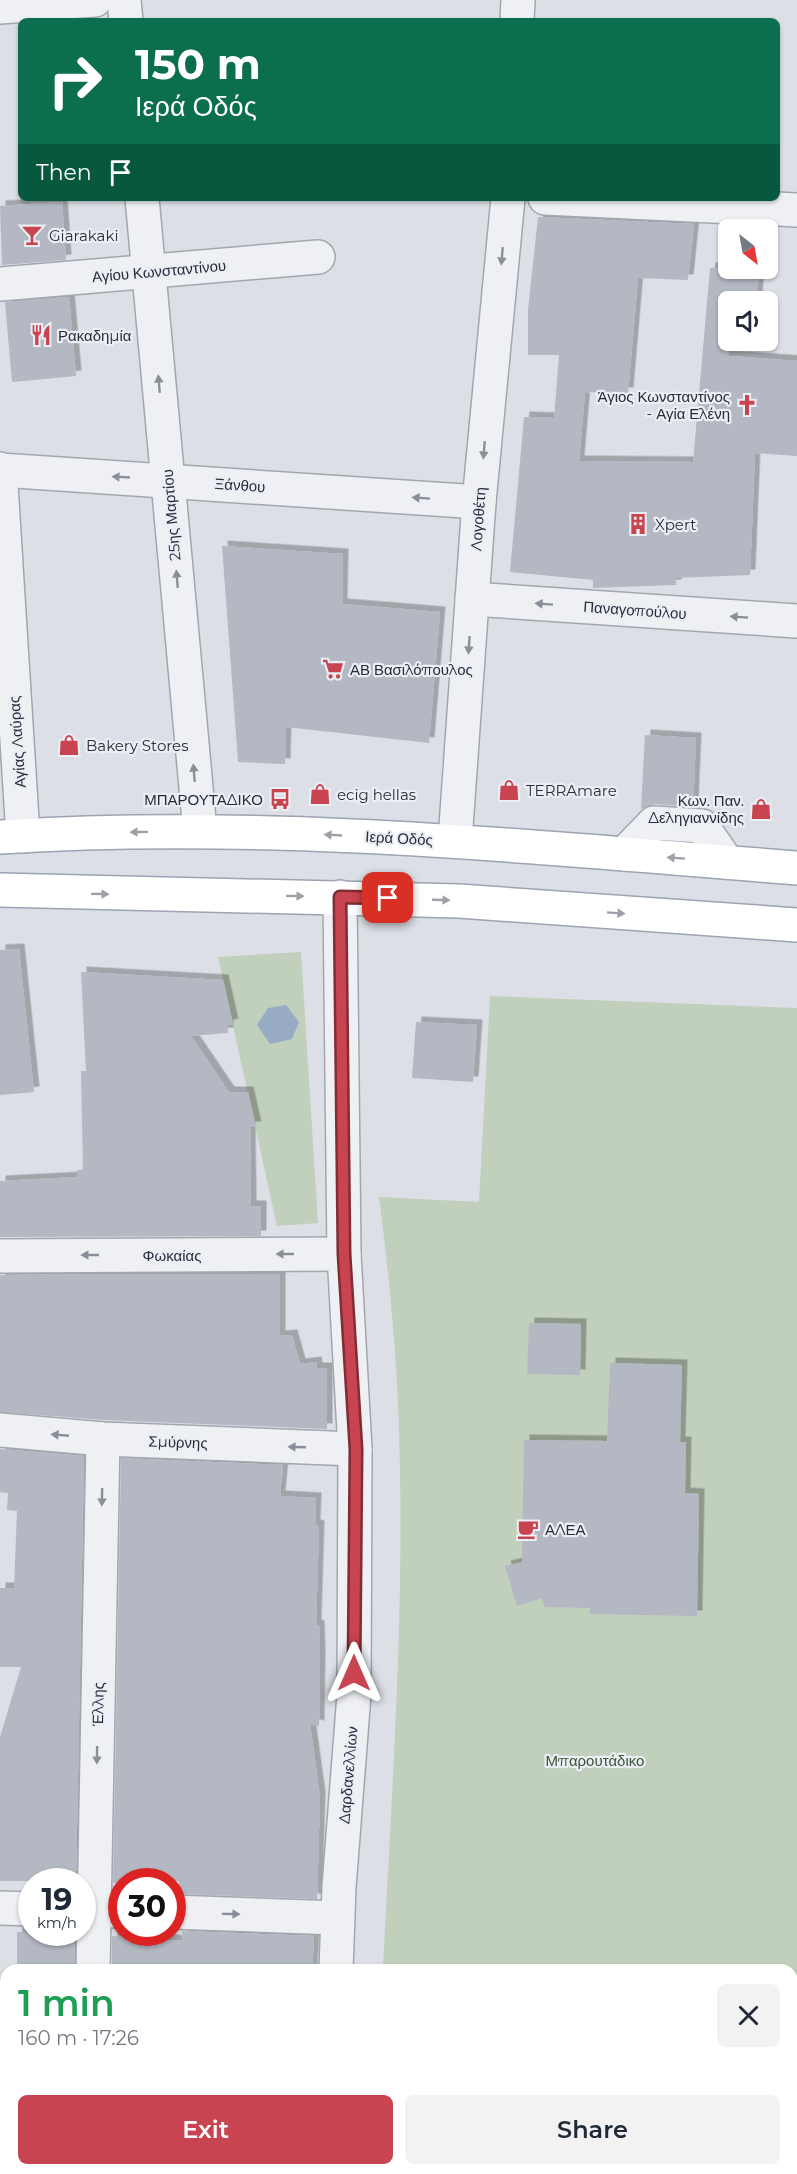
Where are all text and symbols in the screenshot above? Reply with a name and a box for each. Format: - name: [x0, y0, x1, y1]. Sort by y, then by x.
- text: 150 m: [135, 38, 261, 90]
- icon: right: [36, 42, 114, 120]
- text: Ιερά Οδός: [135, 90, 257, 123]
- icon: arrive: [104, 156, 137, 189]
- text: Then: [36, 159, 92, 186]
- north arrow: [718, 219, 778, 279]
- map controls: [718, 219, 778, 351]
- bar icon: Giarakaki: [20, 223, 44, 247]
- place label: Giarakaki: [49, 226, 118, 245]
- one-way arrow: [497, 247, 507, 266]
- street label: Αγίου Κωνσταντίνου: [91, 256, 227, 286]
- button: sound: [718, 291, 778, 351]
- restaurant icon: Ρακαδημία: [29, 323, 53, 347]
- place label: Ρακαδημία: [58, 326, 132, 345]
- one-way arrow: [154, 375, 164, 394]
- place label: Άγιος Κωνσταντίνος - Αγία Ελένη: [597, 387, 730, 423]
- church icon: Άγιος Κωνσταντίνος - Αγία Ελένη: [735, 393, 759, 417]
- one-way arrow: [479, 441, 489, 460]
- street label: 25ης Μαρτίου: [158, 468, 184, 562]
- one-way arrow: [112, 473, 131, 482]
- street label: Ξάνθου: [214, 474, 266, 496]
- street label: Λογοθέτη: [466, 486, 490, 552]
- one-way arrow: [411, 493, 430, 502]
- building icon: Xpert: [626, 512, 650, 536]
- place label: Xpert: [655, 515, 696, 534]
- one-way arrow: [172, 569, 182, 588]
- street label: Παναγοπούλου: [583, 597, 687, 623]
- one-way arrow: [535, 599, 554, 609]
- one-way arrow: [729, 613, 748, 622]
- one-way arrow: [464, 635, 474, 654]
- supermarket icon: ΑΒ Βασιλόπουλος: [321, 657, 345, 681]
- place label: ΑΒ Βασιλόπουλος: [350, 660, 473, 679]
- street label: Αγίας Λαύρας: [4, 695, 30, 789]
- shop icon: Bakery Stores: [57, 733, 81, 757]
- place label: Bakery Stores: [86, 736, 189, 755]
- one-way arrow: [189, 763, 199, 782]
- shop icon: TERRAmare: [497, 778, 521, 802]
- place label: TERRAmare: [526, 781, 617, 800]
- shop icon: ecig hellas: [308, 782, 332, 806]
- place label: ecig hellas: [337, 785, 416, 804]
- bus stop icon: ΜΠΑΡΟΥΤΑΔΙΚΟ: [268, 787, 292, 811]
- place label: ΜΠΑΡΟΥΤΑΔΙΚΟ: [144, 790, 263, 809]
- place label: Κων. Παν. Δεληγιαννίδης: [648, 791, 744, 827]
- shop icon: Κων. Παν. Δεληγιαννίδης: [749, 797, 773, 821]
- street label: Ιερά Οδός: [365, 827, 433, 849]
- one-way arrow: [129, 828, 148, 837]
- one-way arrow: [324, 830, 343, 839]
- one-way arrow: [666, 854, 685, 863]
- pin: [362, 872, 413, 923]
- icon: arrive: [371, 881, 404, 914]
- one-way arrow: [90, 889, 109, 898]
- one-way arrow: [285, 891, 304, 901]
- one-way arrow: [431, 896, 450, 905]
- one-way arrow: [607, 908, 626, 918]
- street label: Φωκαίας: [143, 1246, 201, 1265]
- one-way arrow: [276, 1249, 295, 1259]
- one-way arrow: [81, 1251, 100, 1260]
- one-way arrow: [51, 1430, 70, 1440]
- street label: Σμύρνης: [148, 1431, 208, 1453]
- one-way arrow: [287, 1442, 306, 1452]
- one-way arrow: [97, 1488, 107, 1507]
- cafe icon: ΑΛΕΑ: [516, 1517, 540, 1541]
- place label: ΑΛΕΑ: [545, 1520, 586, 1539]
- position arrow: [322, 1641, 386, 1705]
- street label: Έλλης: [88, 1682, 108, 1727]
- street label: Δαρδανελλίων: [334, 1725, 362, 1825]
- one-way arrow: [92, 1746, 102, 1765]
- park label: Μπαρουτάδικο: [546, 1751, 644, 1770]
- speed limit sign: 30: [108, 1868, 186, 1946]
- text: 19: [42, 1881, 72, 1918]
- one-way arrow: [221, 1909, 240, 1918]
- text: km/h: [37, 1913, 77, 1932]
- text: 1 min: [18, 1981, 115, 2025]
- button: close: [717, 1984, 780, 2047]
- text: 160 m · 17:26: [18, 2026, 139, 2050]
- button: Exit: [18, 2095, 393, 2164]
- button: Share: [405, 2095, 780, 2164]

